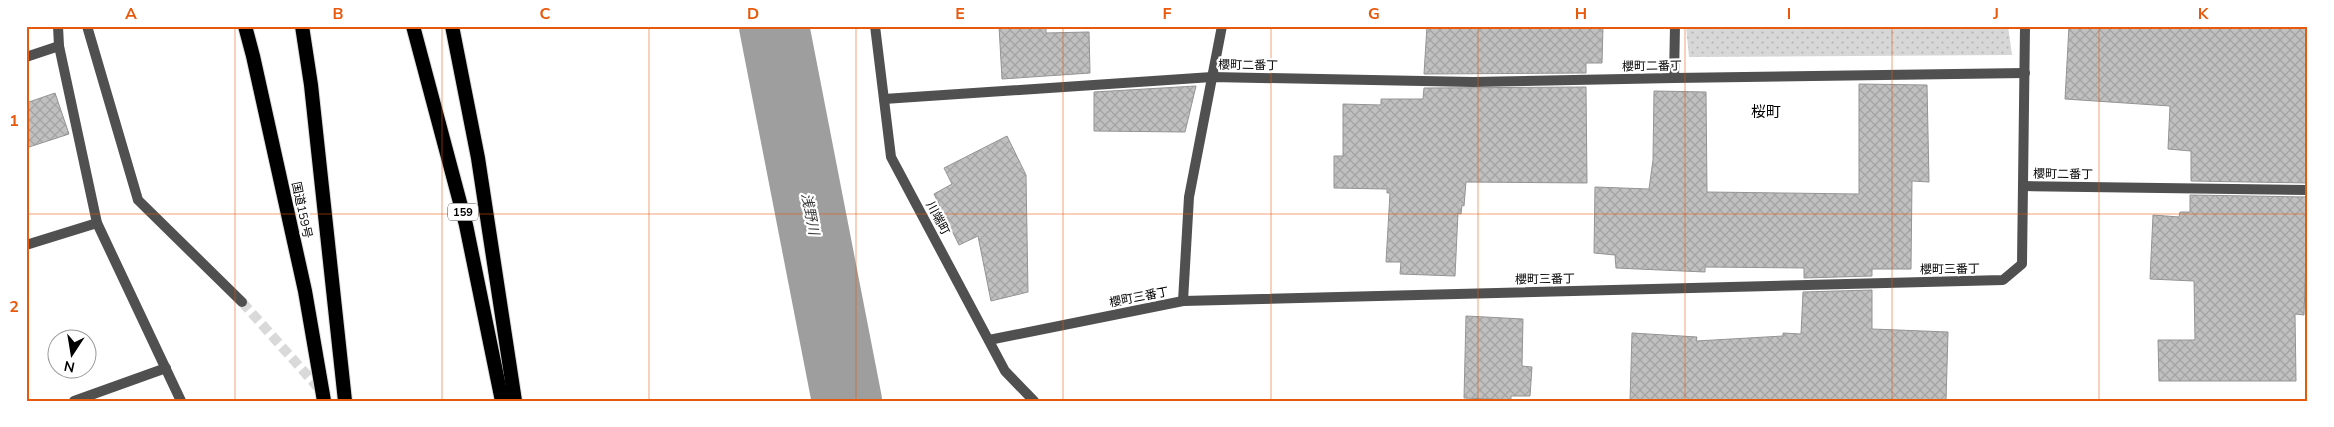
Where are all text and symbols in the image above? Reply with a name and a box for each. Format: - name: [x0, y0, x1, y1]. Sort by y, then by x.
- text: A: [125, 3, 137, 25]
- text: B: [332, 3, 344, 25]
- text: C: [540, 3, 551, 25]
- text: D: [747, 3, 759, 25]
- text: E: [955, 3, 965, 25]
- text: F: [1163, 3, 1172, 25]
- text: G: [1368, 3, 1380, 25]
- text: H: [1575, 3, 1587, 25]
- text: I: [1787, 3, 1791, 25]
- text: J: [1992, 3, 1999, 25]
- text: K: [2198, 3, 2210, 25]
- street label: 櫻町二番丁: [1218, 56, 1278, 74]
- street label: 櫻町二番丁: [1622, 57, 1682, 75]
- district label: 桜町: [1751, 102, 1781, 122]
- text: 1: [9, 110, 19, 132]
- street label: 櫻町二番丁: [2033, 165, 2093, 183]
- street label: 国道159号: [288, 180, 316, 240]
- water label: 浅野川: [797, 192, 824, 238]
- street label: 川端町: [922, 198, 954, 238]
- road number: 159: [448, 203, 478, 220]
- street label: 櫻町三番丁: [1920, 260, 1980, 278]
- street label: 櫻町三番丁: [1515, 270, 1575, 288]
- street label: 櫻町三番丁: [1108, 283, 1170, 311]
- text: 2: [9, 296, 19, 318]
- north arrow: [48, 330, 98, 380]
- text: N: [62, 356, 77, 377]

